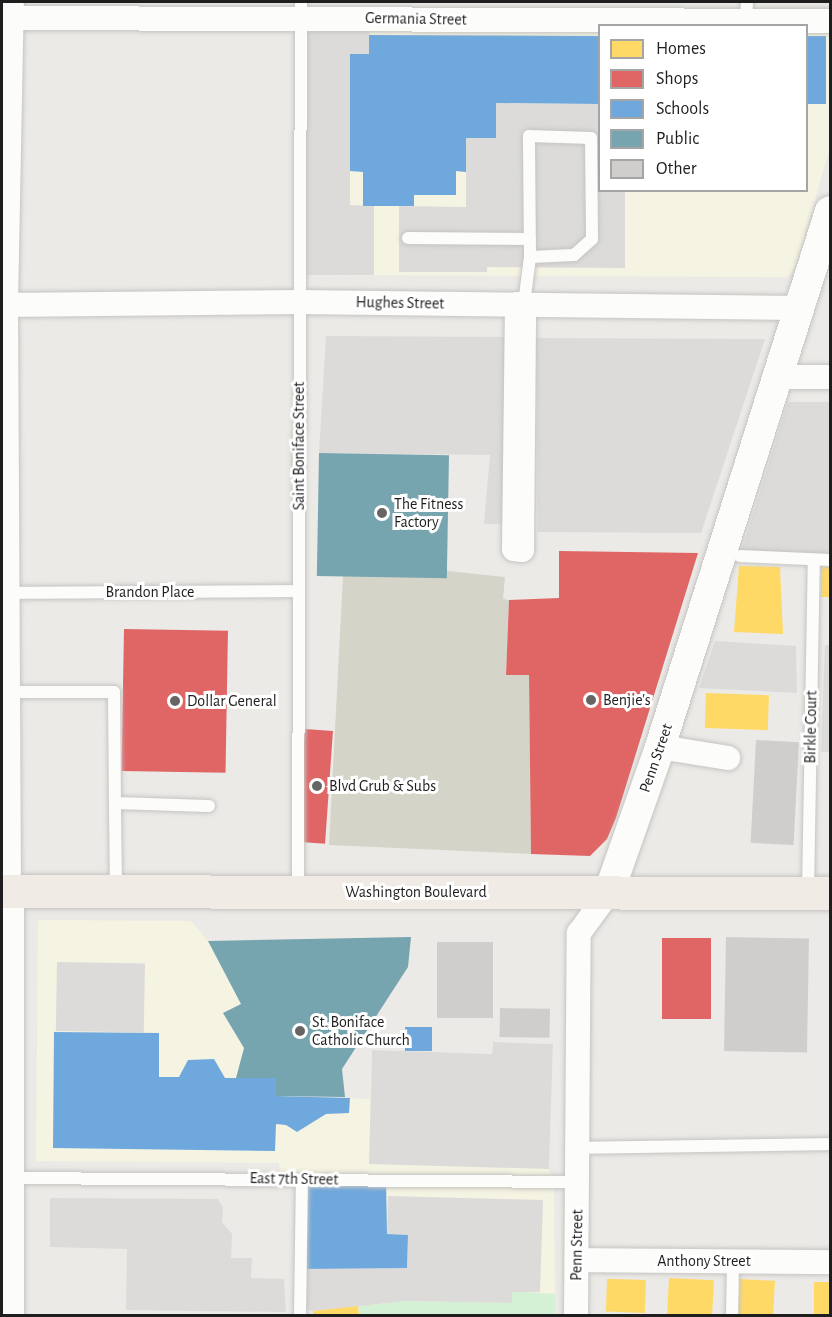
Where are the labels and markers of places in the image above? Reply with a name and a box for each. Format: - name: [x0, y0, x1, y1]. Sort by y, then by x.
- place label: The Fitness Factory: [394, 494, 463, 532]
- marker: The Fitness Factory: [375, 506, 389, 520]
- place label: Benjie's: [603, 690, 651, 710]
- place label: Dollar General: [187, 691, 277, 711]
- marker: Benjie's: [584, 693, 598, 707]
- marker: Dollar General: [168, 694, 182, 708]
- place label: Blvd Grub & Subs: [329, 776, 436, 796]
- marker: Blvd Grub & Subs: [310, 779, 324, 793]
- place label: St. Boniface Catholic Church: [312, 1012, 410, 1050]
- marker: St. Boniface Catholic Church: [293, 1024, 307, 1038]

